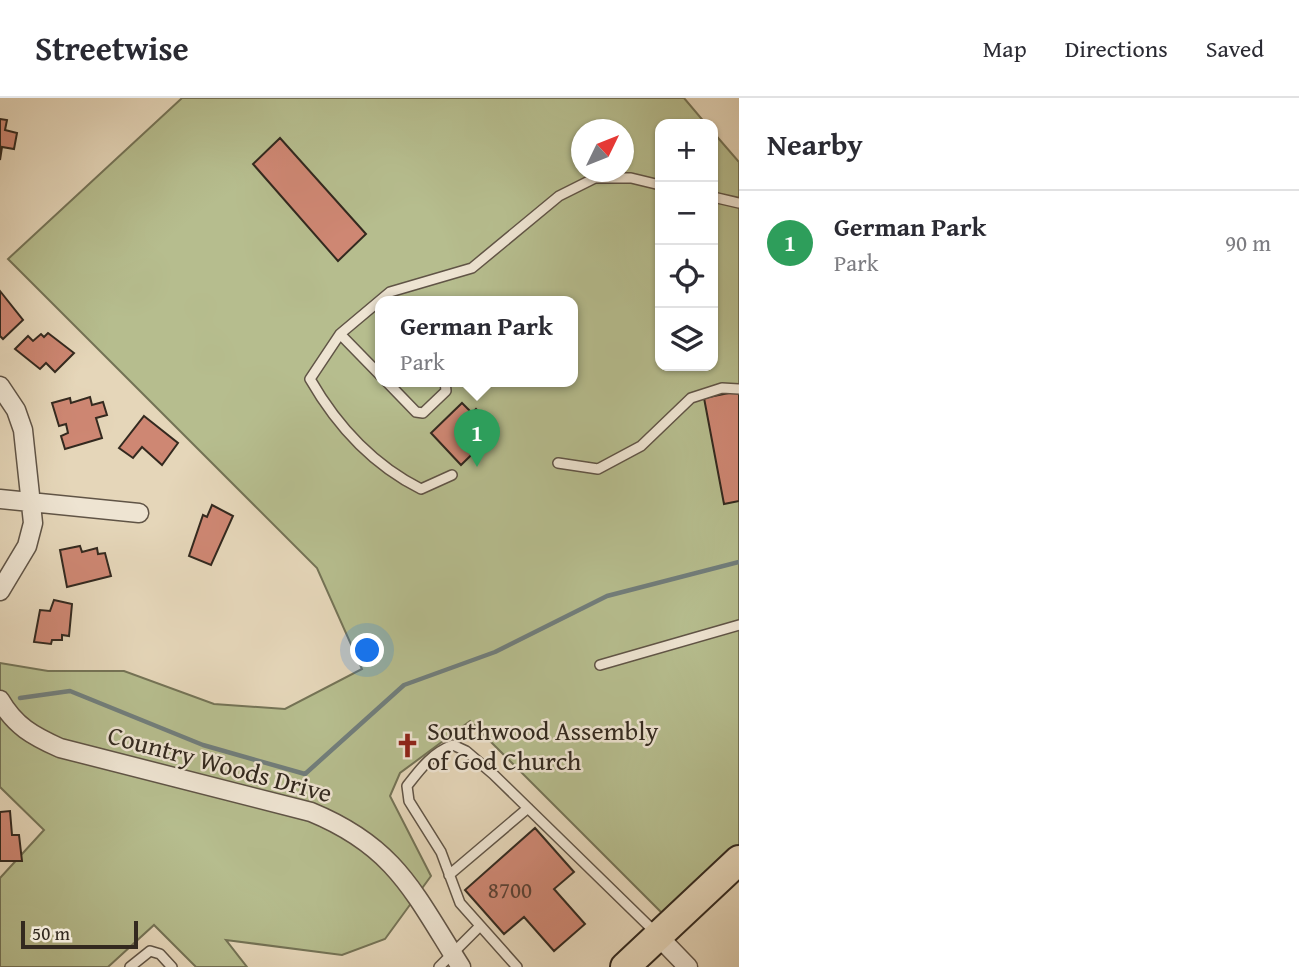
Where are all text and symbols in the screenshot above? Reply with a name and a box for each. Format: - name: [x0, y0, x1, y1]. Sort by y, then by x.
- text: Streetwise: [35, 24, 189, 72]
- text: Map: [983, 31, 1027, 66]
- text: Directions: [1065, 31, 1168, 66]
- text: Saved: [1206, 31, 1264, 66]
- north arrow: [571, 119, 634, 182]
- map controls: [655, 119, 718, 371]
- button: +: [655, 119, 718, 182]
- text: Nearby: [767, 122, 863, 166]
- button: −: [655, 182, 718, 245]
- text: German Park: [834, 207, 986, 246]
- text: 1: [784, 226, 796, 259]
- text: 90 m: [1225, 226, 1271, 259]
- button: locate: [655, 245, 718, 308]
- text: Park: [834, 246, 878, 279]
- popup: [375, 296, 578, 387]
- text: German Park: [400, 306, 553, 345]
- button: layers: [655, 308, 718, 371]
- text: Park: [400, 345, 445, 378]
- pin: 1: [454, 409, 500, 467]
- your location: [350, 633, 384, 667]
- place label: Southwood Assembly of God Church: [427, 711, 659, 780]
- street label: Country Woods Drive: [104, 715, 337, 812]
- church icon: Southwood Assembly of God Church: [393, 732, 421, 760]
- house number: 8700: [488, 873, 532, 906]
- scale bar: [21, 918, 138, 950]
- text: 50 m: [32, 919, 70, 947]

